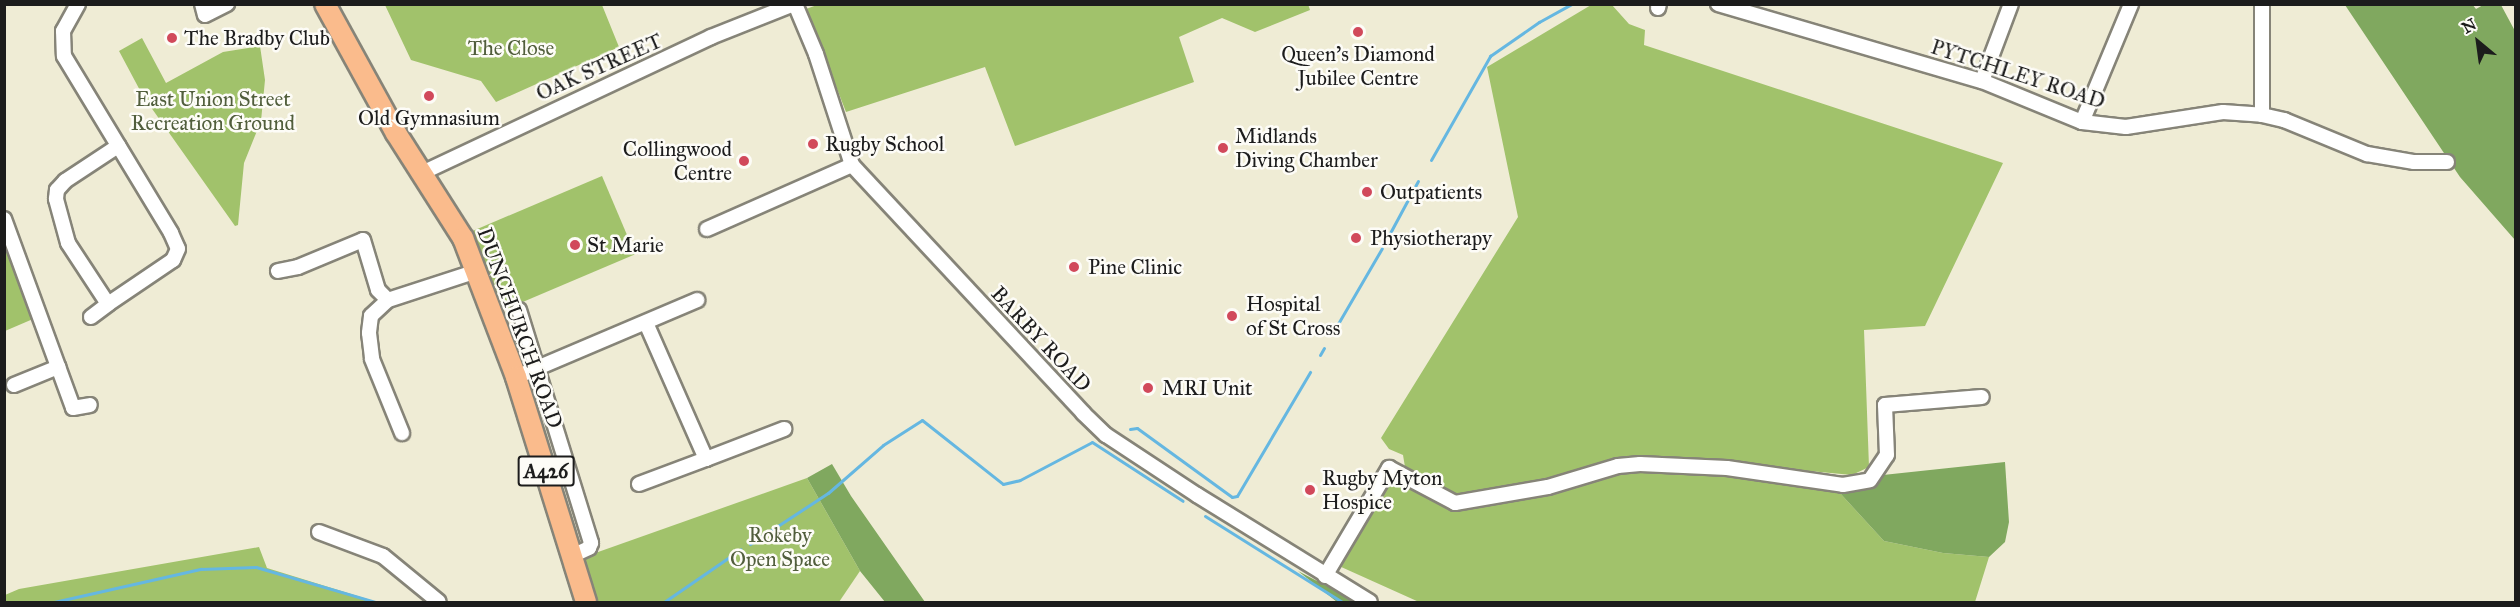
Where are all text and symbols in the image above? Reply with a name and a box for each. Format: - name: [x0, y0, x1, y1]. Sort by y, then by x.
- north arrow: [2448, 12, 2508, 72]
- text: N: [2458, 14, 2480, 37]
- place label: The Bradby Club: [184, 25, 330, 51]
- marker: Queen's Diamond Jubilee Centre: [1351, 25, 1365, 39]
- street label: OAK STREET: [532, 28, 666, 106]
- marker: The Bradby Club: [165, 31, 179, 45]
- street label: PYTCHLEY ROAD: [1928, 34, 2108, 114]
- park label: The Close: [468, 35, 554, 61]
- place label: Queen's Diamond Jubilee Centre: [1281, 41, 1435, 91]
- park label: East Union Street Recreation Ground: [131, 86, 295, 136]
- marker: Old Gymnasium: [422, 89, 436, 103]
- place label: Old Gymnasium: [358, 105, 500, 131]
- place label: Midlands Diving Chamber: [1235, 123, 1378, 173]
- place label: Rugby School: [825, 131, 944, 157]
- place label: Collingwood Centre: [623, 136, 732, 186]
- marker: Rugby School: [806, 137, 820, 151]
- marker: Midlands Diving Chamber: [1216, 141, 1230, 155]
- marker: Collingwood Centre: [737, 154, 751, 168]
- place label: Outpatients: [1380, 179, 1482, 205]
- marker: Outpatients: [1358, 183, 1376, 201]
- street label: DUNCHURCH ROAD: [472, 224, 568, 432]
- place label: Physiotherapy: [1370, 225, 1492, 251]
- marker: Physiotherapy: [1347, 229, 1365, 247]
- place label: St Marie: [587, 232, 664, 258]
- marker: St Marie: [568, 238, 582, 252]
- place label: Pine Clinic: [1088, 254, 1182, 280]
- marker: Pine Clinic: [1065, 258, 1083, 276]
- street label: BARBY ROAD: [986, 281, 1096, 397]
- place label: Hospital of St Cross: [1246, 291, 1340, 341]
- marker: Hospital of St Cross: [1223, 307, 1241, 325]
- place label: MRI Unit: [1162, 375, 1253, 401]
- marker: MRI Unit: [1139, 379, 1157, 397]
- road number: A426: [518, 454, 574, 488]
- place label: Rugby Myton Hospice: [1322, 465, 1442, 515]
- marker: Rugby Myton Hospice: [1303, 483, 1317, 497]
- park label: Rokeby Open Space: [730, 522, 830, 572]

